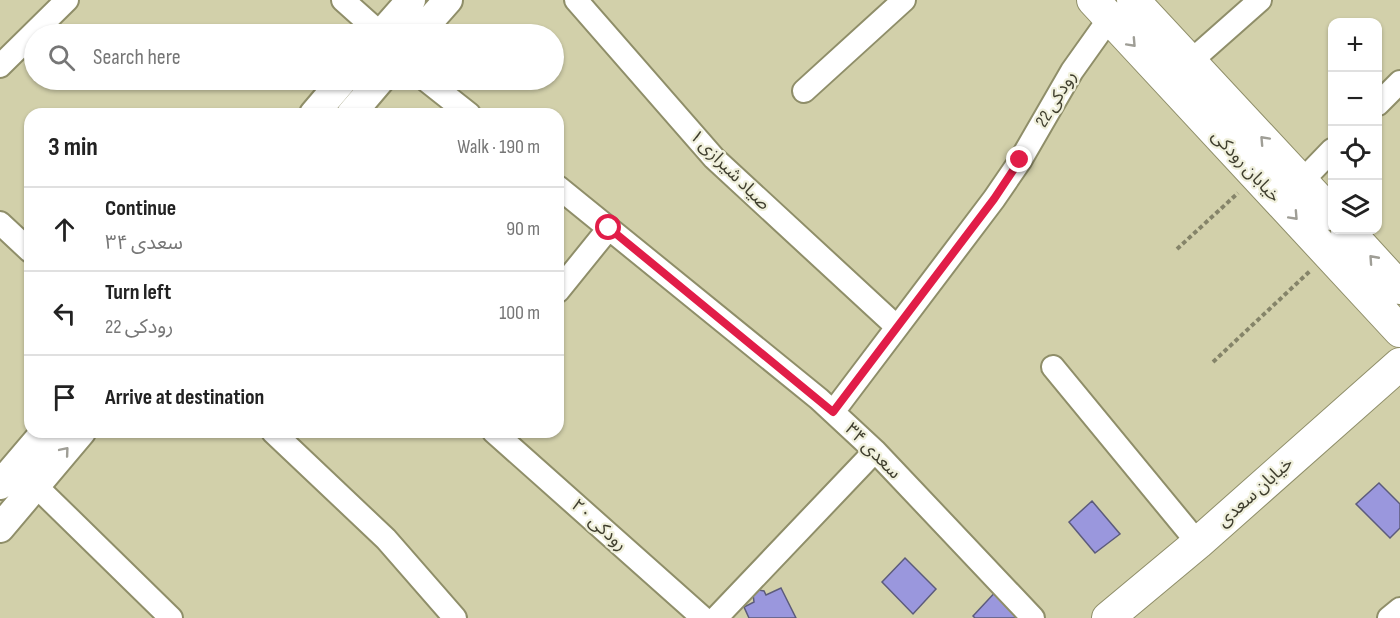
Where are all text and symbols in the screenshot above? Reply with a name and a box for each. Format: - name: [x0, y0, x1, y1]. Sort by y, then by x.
- map controls: [1328, 18, 1382, 234]
- button: +: [1328, 18, 1382, 72]
- search box: [24, 24, 564, 90]
- one-way arrow: [1125, 37, 1136, 47]
- icon: search: [45, 41, 78, 74]
- text: Search here: [93, 44, 180, 71]
- street label: رودکی 22: [1031, 67, 1081, 131]
- button: −: [1328, 72, 1382, 126]
- street label: صیاد شیرازی ۱: [685, 125, 775, 215]
- street label: خیابان رودکی: [1207, 125, 1285, 207]
- button: locate: [1328, 126, 1382, 180]
- text: 3 min: [48, 132, 98, 163]
- text: Walk · 190 m: [457, 135, 540, 159]
- one-way arrow: [1261, 136, 1272, 147]
- route end: [1006, 146, 1032, 172]
- button: layers: [1328, 180, 1382, 234]
- text: Continue: [105, 195, 176, 222]
- one-way arrow: [1286, 209, 1297, 220]
- icon: ahead: [48, 213, 81, 246]
- route start: [595, 214, 621, 240]
- text: 90 m: [506, 217, 540, 241]
- text: سعدی ۳۴: [105, 231, 183, 255]
- one-way arrow: [1369, 255, 1380, 266]
- text: Turn left: [105, 279, 171, 306]
- icon: left: [48, 297, 81, 330]
- text: 100 m: [499, 301, 540, 325]
- text: رودکی 22: [105, 315, 173, 339]
- icon: arrive: [48, 381, 81, 414]
- text: Arrive at destination: [105, 384, 264, 411]
- street label: سعدی ۳۴: [841, 419, 905, 483]
- one-way arrow: [58, 447, 69, 458]
- street label: خیابان سعدی: [1213, 453, 1297, 531]
- street label: رودکی ۲۰: [567, 495, 631, 555]

